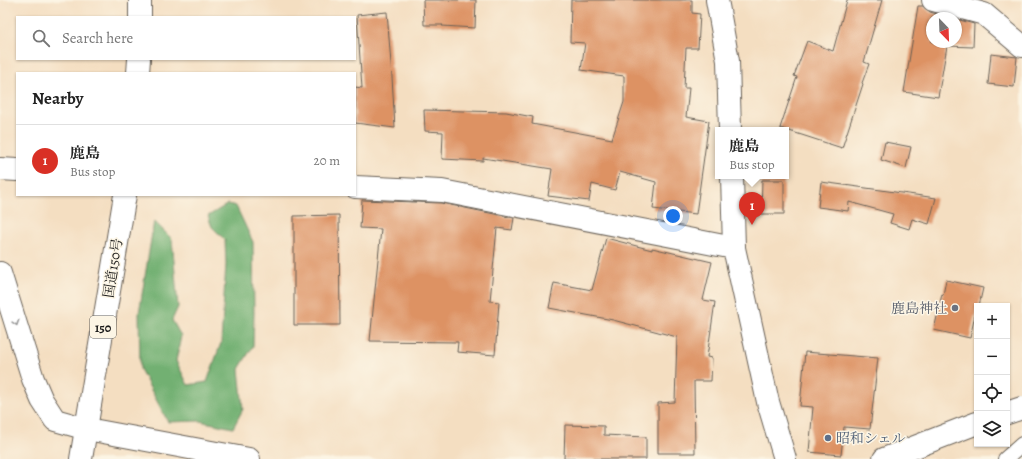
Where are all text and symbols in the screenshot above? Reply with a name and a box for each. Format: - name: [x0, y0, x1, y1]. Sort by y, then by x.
- north arrow: [926, 12, 962, 48]
- search box: [16, 16, 356, 60]
- icon: search: [30, 27, 52, 49]
- text: Search here: [62, 28, 133, 48]
- text: Nearby: [32, 87, 83, 110]
- popup: [715, 127, 789, 179]
- text: 鹿島: [729, 136, 759, 156]
- text: 鹿島: [70, 143, 100, 163]
- text: 1: [43, 152, 47, 169]
- text: 20 m: [314, 152, 340, 169]
- text: Bus stop: [729, 156, 775, 173]
- text: Bus stop: [70, 163, 115, 180]
- pin: 1: [739, 192, 765, 225]
- your location: [663, 206, 683, 226]
- street label: 国道150号: [99, 237, 127, 299]
- place label: 鹿島神社: [891, 299, 947, 318]
- marker: 鹿島神社: [950, 303, 960, 313]
- map controls: [974, 303, 1010, 447]
- button: +: [974, 303, 1010, 339]
- road number: 150: [90, 316, 116, 338]
- one-way arrow: [11, 320, 20, 327]
- button: −: [974, 339, 1010, 375]
- button: locate: [974, 375, 1010, 411]
- button: layers: [974, 411, 1010, 447]
- place label: 昭和シェル: [836, 429, 906, 448]
- marker: 昭和シェル: [823, 433, 833, 443]

